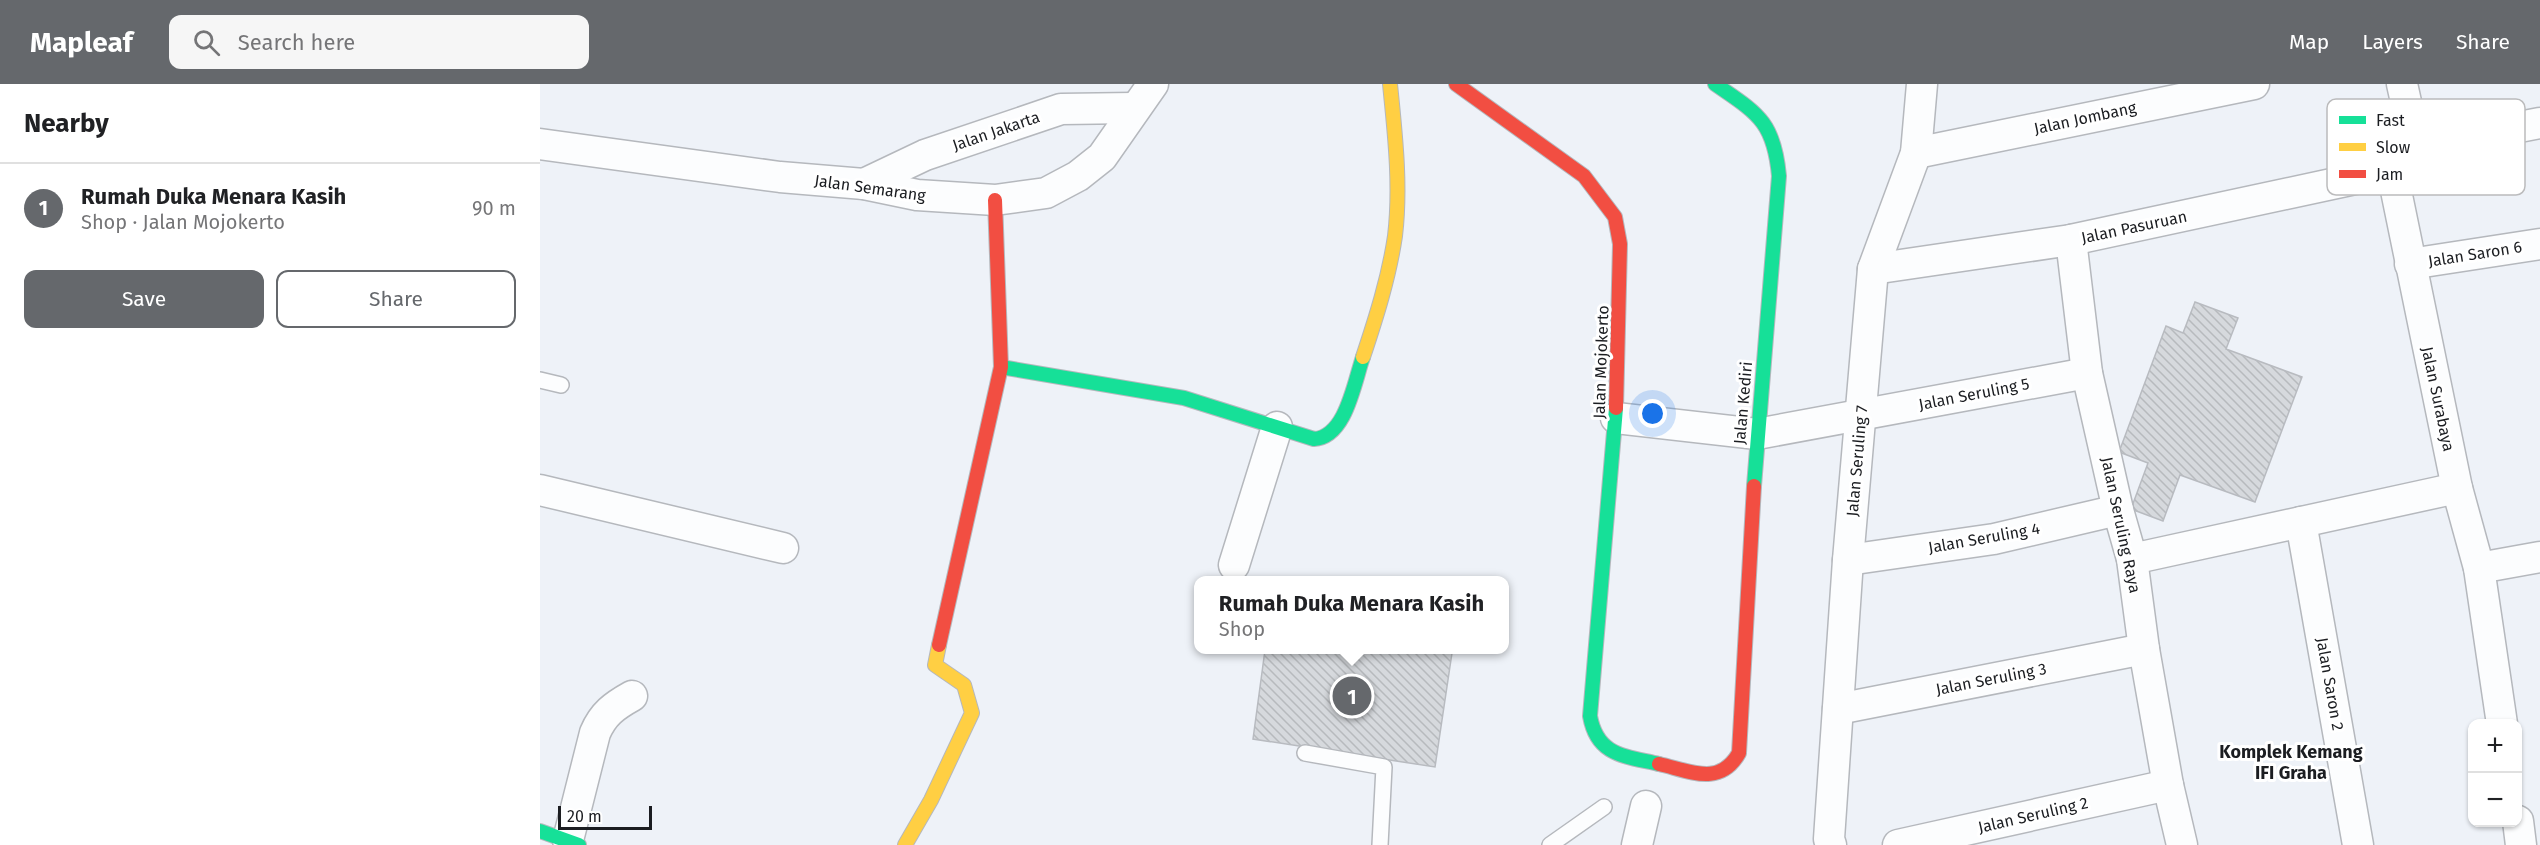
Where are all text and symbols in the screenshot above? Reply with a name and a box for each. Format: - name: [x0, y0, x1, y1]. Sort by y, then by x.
- search box: [169, 15, 589, 69]
- text: Mapleaf: [30, 26, 133, 59]
- icon: search: [190, 26, 223, 59]
- text: Search here: [238, 29, 355, 56]
- text: Map: [2289, 29, 2329, 55]
- text: Layers: [2362, 29, 2423, 55]
- text: Share: [2456, 29, 2510, 55]
- street label: Jalan Jombang: [2032, 98, 2139, 138]
- legend: [2327, 99, 2525, 195]
- street label: Jalan Jakarta: [950, 107, 1042, 155]
- text: Nearby: [24, 108, 109, 139]
- text: Fast: [2376, 111, 2405, 130]
- text: Slow: [2376, 138, 2411, 157]
- text: Jam: [2376, 165, 2403, 184]
- street label: Jalan Semarang: [813, 171, 928, 205]
- text: Rumah Duka Menara Kasih: [81, 183, 346, 210]
- text: 1: [39, 196, 48, 220]
- text: 90 m: [472, 196, 516, 220]
- street label: Jalan Pasuruan: [2079, 207, 2189, 247]
- text: Shop · Jalan Mojokerto: [81, 210, 285, 234]
- street label: Jalan Saron 6: [2427, 237, 2523, 271]
- button: Save: [24, 270, 264, 328]
- button: Share: [276, 270, 516, 328]
- street label: Jalan Mojokerto: [1590, 305, 1612, 419]
- street label: Jalan Surabaya: [2418, 345, 2458, 453]
- street label: Jalan Kediri: [1730, 361, 1756, 445]
- street label: Jalan Seruling 5: [1917, 374, 2031, 414]
- your location: [1638, 399, 1667, 428]
- street label: Jalan Seruling 7: [1843, 405, 1871, 517]
- street label: Jalan Seruling Raya: [2097, 455, 2145, 595]
- street label: Jalan Seruling 4: [1927, 519, 2042, 557]
- popup: [1194, 576, 1509, 654]
- text: Rumah Duka Menara Kasih: [1219, 590, 1484, 617]
- text: Shop: [1219, 617, 1265, 641]
- street label: Jalan Saron 2: [2312, 636, 2348, 732]
- street label: Jalan Seruling 3: [1934, 659, 2048, 699]
- pin: 1: [1332, 674, 1372, 718]
- map controls: [2468, 719, 2522, 827]
- button: +: [2468, 719, 2522, 773]
- district label: Komplek Kemang IFI Graha: [2219, 741, 2363, 784]
- button: −: [2468, 773, 2522, 827]
- street label: Jalan Seruling 2: [1976, 793, 2090, 837]
- scale bar: [558, 803, 652, 830]
- text: 20 m: [567, 807, 602, 826]

